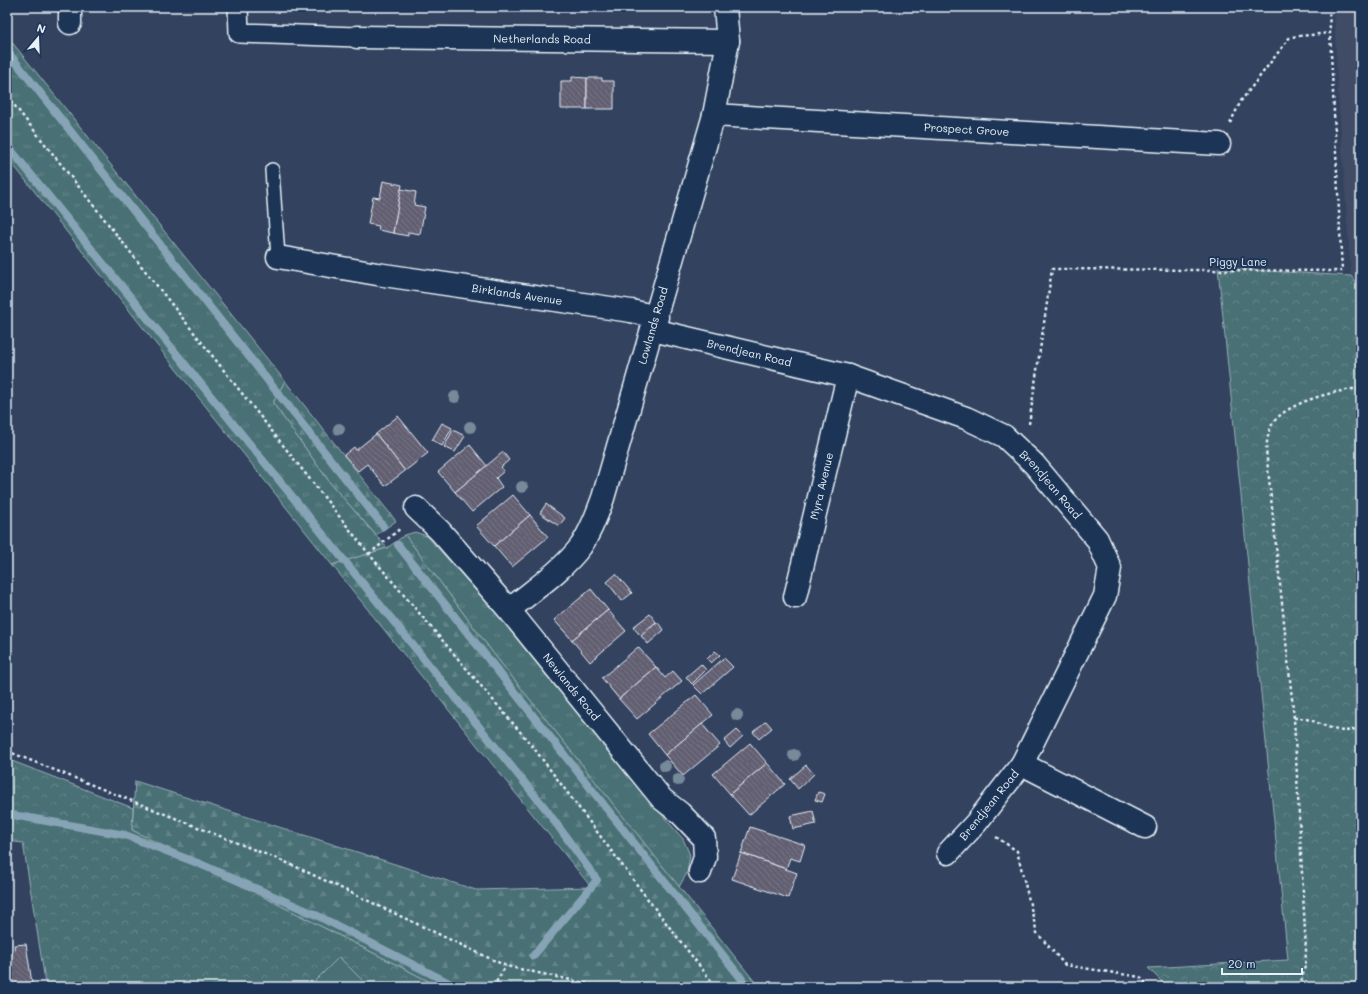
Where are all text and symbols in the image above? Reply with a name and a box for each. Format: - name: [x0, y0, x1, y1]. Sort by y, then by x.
- north arrow: [18, 18, 58, 58]
- text: N: [35, 20, 48, 37]
- street label: Netherlands Road: [493, 30, 591, 47]
- street label: Prospect Grove: [924, 119, 1010, 139]
- street label: Piggy Lane: [1209, 254, 1267, 269]
- street label: Birklands Avenue: [471, 280, 564, 308]
- street label: Lowlands Road: [634, 285, 671, 366]
- street label: Brendjean Road: [706, 335, 793, 370]
- street label: Brendjean Road: [1017, 447, 1085, 522]
- street label: Myra Avenue: [806, 451, 836, 521]
- street label: Newlands Road: [540, 650, 603, 723]
- street label: Brendjean Road: [956, 766, 1022, 843]
- scale bar: [1222, 950, 1302, 976]
- text: 20 m: [1228, 955, 1256, 971]

